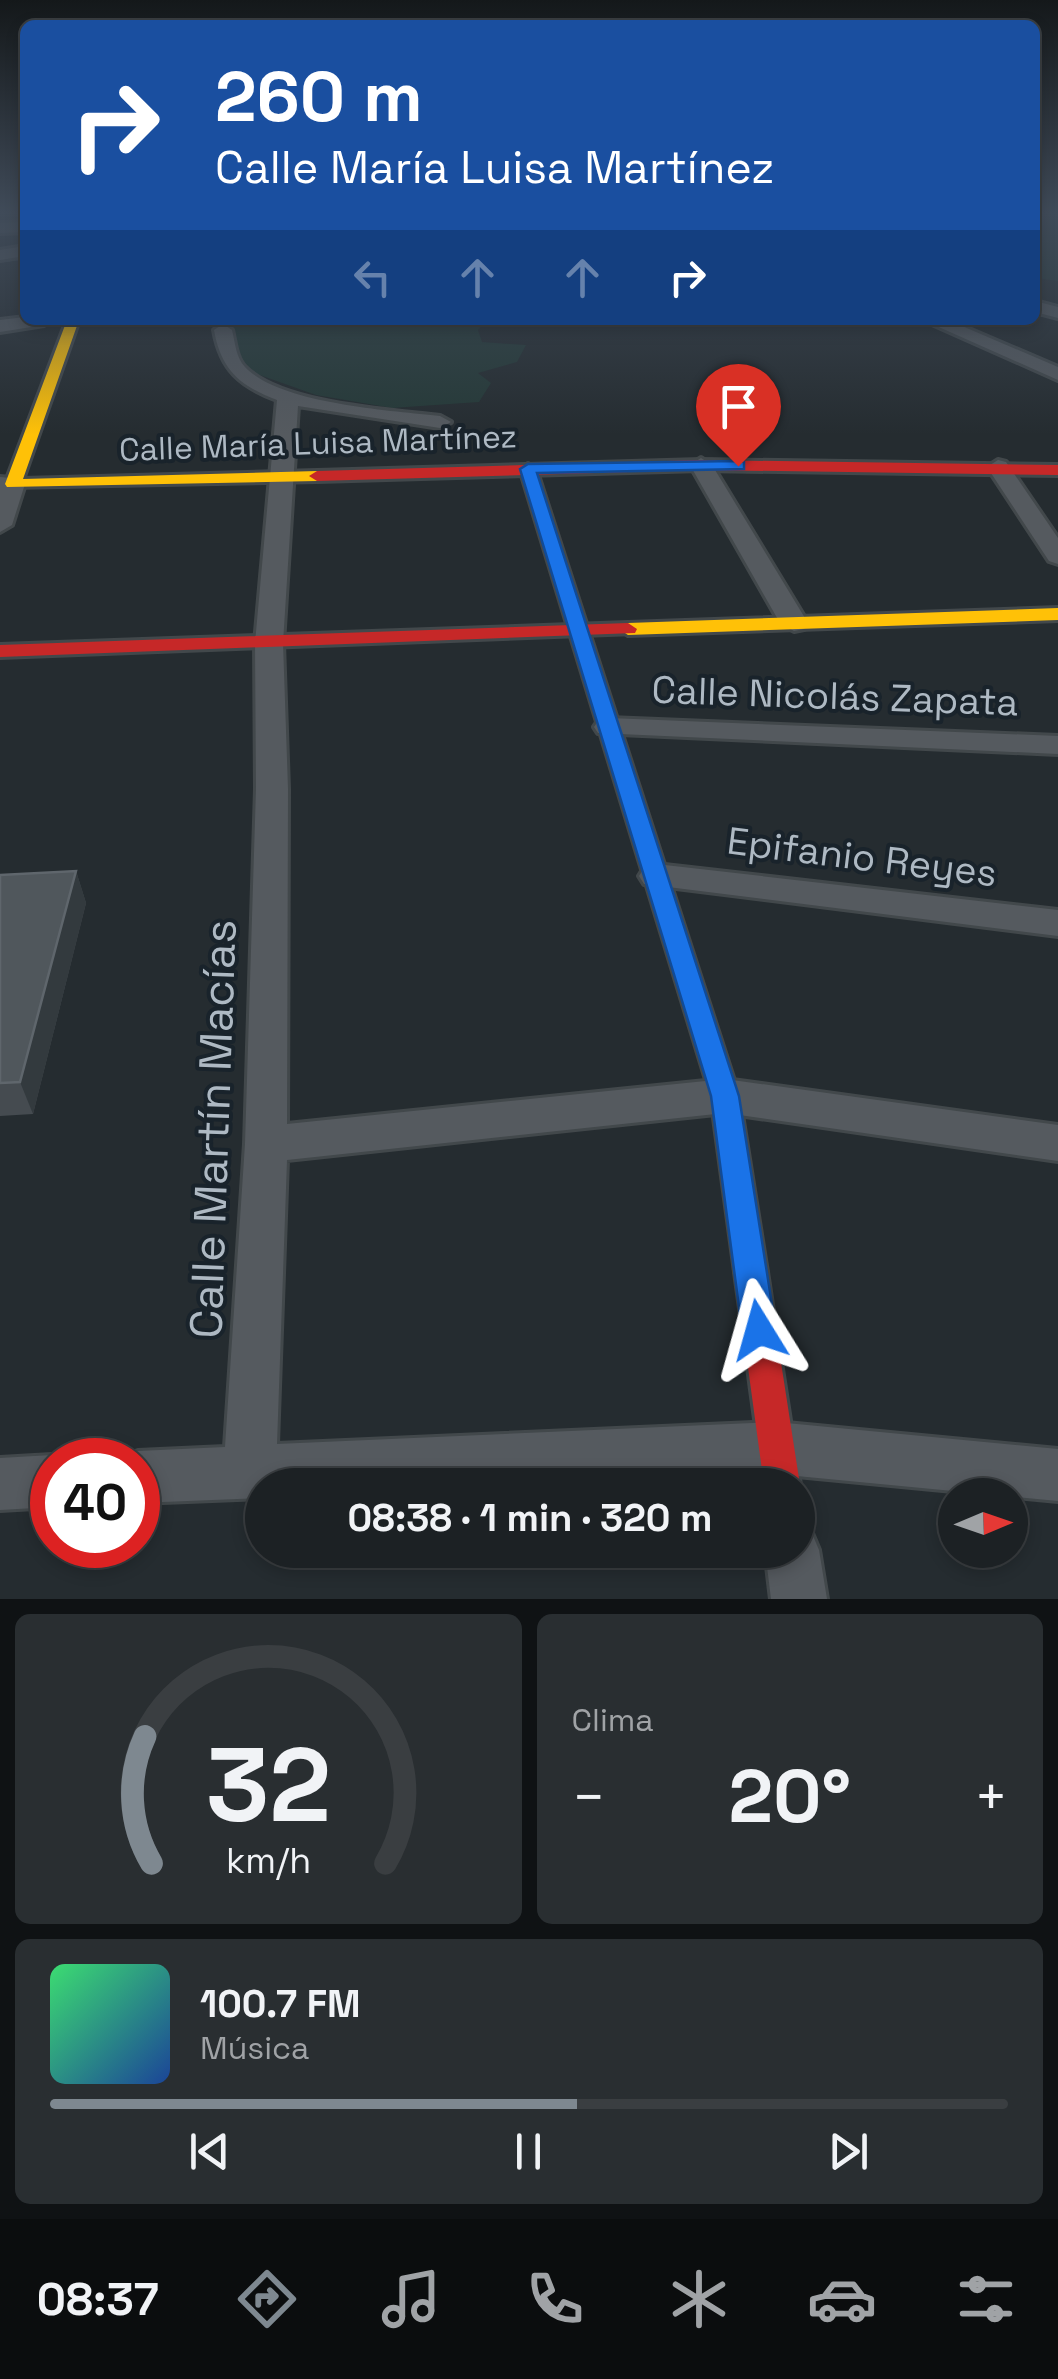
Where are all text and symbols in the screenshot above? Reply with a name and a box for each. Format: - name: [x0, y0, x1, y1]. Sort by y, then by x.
- text: 260 m: [215, 52, 423, 141]
- icon: right: [50, 60, 180, 190]
- text: Calle María Luisa Martínez: [215, 139, 775, 196]
- icon: left: [345, 250, 400, 305]
- icon: ahead: [450, 250, 505, 305]
- icon: ahead: [555, 250, 610, 305]
- icon: right: [660, 250, 715, 305]
- pin: [696, 364, 781, 467]
- icon: arrive: [711, 379, 766, 434]
- street label: Calle María Luisa Martínez: [118, 416, 518, 470]
- street label: Calle Nicolás Zapata: [651, 666, 1019, 726]
- street label: Epifanio Reyes: [724, 817, 1000, 897]
- street label: Calle Martín Macías: [177, 919, 249, 1339]
- position arrow: [707, 1278, 811, 1382]
- speed limit sign: 40: [30, 1438, 160, 1568]
- north arrow: [938, 1478, 1028, 1568]
- map controls: [938, 1478, 1028, 1568]
- text: 08:38 · 1 min · 320 m: [347, 1494, 713, 1542]
- text: Clima: [572, 1700, 654, 1740]
- text: 32: [206, 1719, 331, 1851]
- text: 20°: [728, 1748, 851, 1844]
- text: −: [572, 1762, 606, 1832]
- text: +: [974, 1762, 1008, 1832]
- text: km/h: [226, 1838, 311, 1883]
- text: 100.7 FM: [200, 1980, 361, 2028]
- text: Música: [200, 2028, 310, 2068]
- icon: previous: [182, 2124, 237, 2179]
- icon: pause: [501, 2124, 556, 2179]
- icon: next: [821, 2124, 876, 2179]
- icon: directions: [232, 2264, 302, 2334]
- icon: music: [376, 2264, 446, 2334]
- icon: phone: [520, 2264, 590, 2334]
- icon: climate: [664, 2264, 734, 2334]
- icon: car: [807, 2264, 877, 2334]
- icon: filters: [951, 2264, 1021, 2334]
- text: 08:37: [37, 2271, 159, 2328]

